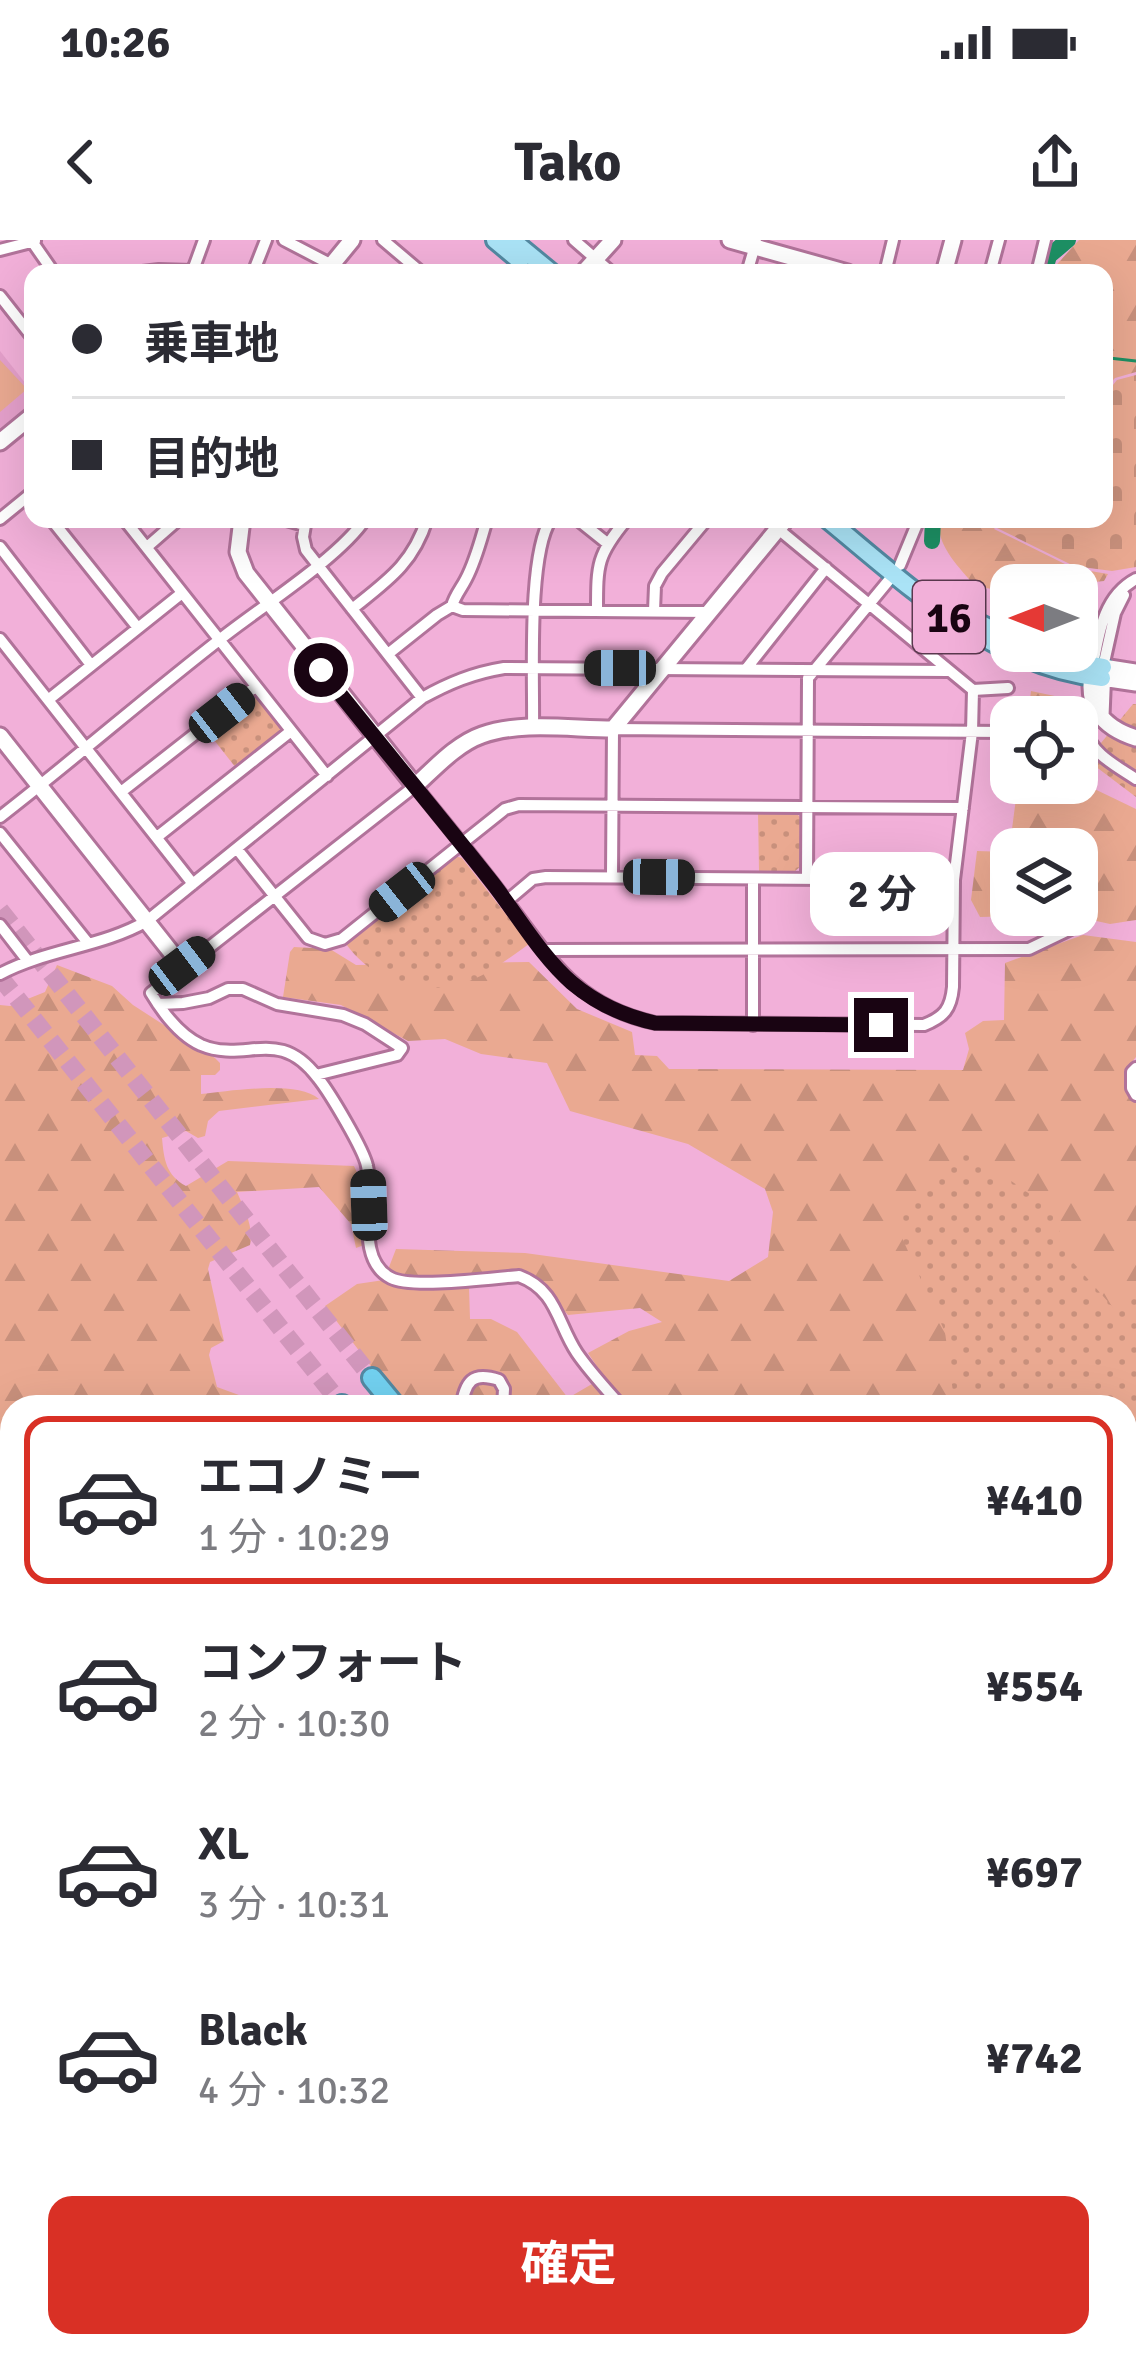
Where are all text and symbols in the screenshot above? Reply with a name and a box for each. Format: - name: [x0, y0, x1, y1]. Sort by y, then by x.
- text: 10:26: [60, 15, 170, 70]
- icon: back: [48, 129, 114, 195]
- text: Tako: [515, 129, 621, 196]
- icon: share: [1022, 129, 1088, 195]
- text: 乗車地: [144, 317, 279, 372]
- text: 目的地: [144, 432, 279, 487]
- north arrow: [990, 564, 1098, 672]
- map controls: [990, 564, 1098, 936]
- road number: 16: [913, 581, 985, 653]
- route start: [294, 643, 348, 697]
- car: [584, 650, 656, 686]
- car: [183, 677, 261, 749]
- button: locate: [990, 696, 1098, 804]
- button: layers: [990, 828, 1098, 936]
- callout: 2 分: [809, 851, 953, 935]
- car: [363, 856, 441, 928]
- car: [623, 858, 695, 896]
- text: 2 分: [848, 870, 916, 918]
- car: [142, 930, 222, 1002]
- route end: [854, 998, 908, 1052]
- car: [350, 1168, 388, 1242]
- icon: car: [54, 1446, 162, 1554]
- text: エコノミー: [198, 1450, 423, 1505]
- text: ¥410: [986, 1473, 1083, 1528]
- text: 1 分 · 10:29: [198, 1513, 390, 1561]
- icon: car: [54, 1632, 162, 1740]
- text: コンフォート: [198, 1636, 467, 1691]
- text: ¥554: [986, 1659, 1083, 1714]
- text: 2 分 · 10:30: [198, 1699, 390, 1747]
- text: XL: [198, 1817, 249, 1872]
- icon: car: [54, 1818, 162, 1926]
- text: ¥697: [986, 1845, 1083, 1900]
- text: 3 分 · 10:31: [198, 1880, 390, 1928]
- text: Black: [198, 2003, 308, 2058]
- icon: car: [54, 2004, 162, 2112]
- text: ¥742: [986, 2031, 1083, 2086]
- text: 4 分 · 10:32: [198, 2066, 390, 2114]
- button: 確定: [48, 2196, 1089, 2334]

